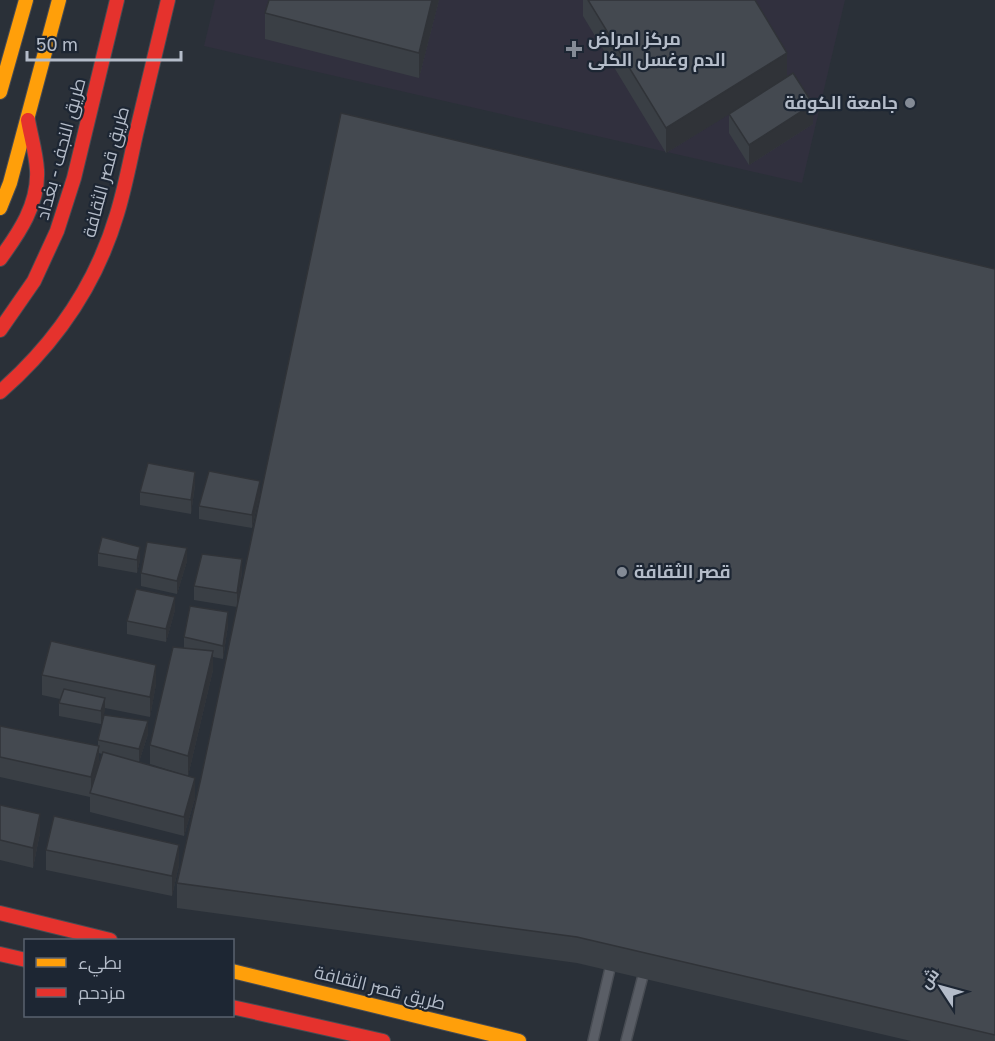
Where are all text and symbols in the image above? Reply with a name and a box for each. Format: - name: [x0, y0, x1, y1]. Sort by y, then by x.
- scale bar: [27, 24, 182, 62]
- place label: مركز امراض الدم وغسل الكلى: [588, 27, 726, 72]
- text: 50 m: [36, 33, 78, 55]
- marker: مركز امراض الدم وغسل الكلى: [565, 40, 583, 58]
- street label: طريق النجف - بغداد: [31, 75, 91, 223]
- place label: جامعة الكوفة: [784, 91, 898, 114]
- marker: جامعة الكوفة: [903, 96, 917, 110]
- street label: طريق قصر الثقافة: [77, 104, 135, 240]
- place label: قصر الثقافة: [634, 560, 731, 583]
- marker: قصر الثقافة: [615, 565, 629, 579]
- legend: [24, 939, 234, 1017]
- text: بطيء: [78, 951, 122, 977]
- north arrow: [911, 957, 971, 1017]
- street label: طريق قصر الثقافة: [312, 960, 448, 1016]
- text: ش: [915, 964, 943, 992]
- text: مزدحم: [78, 981, 126, 1005]

